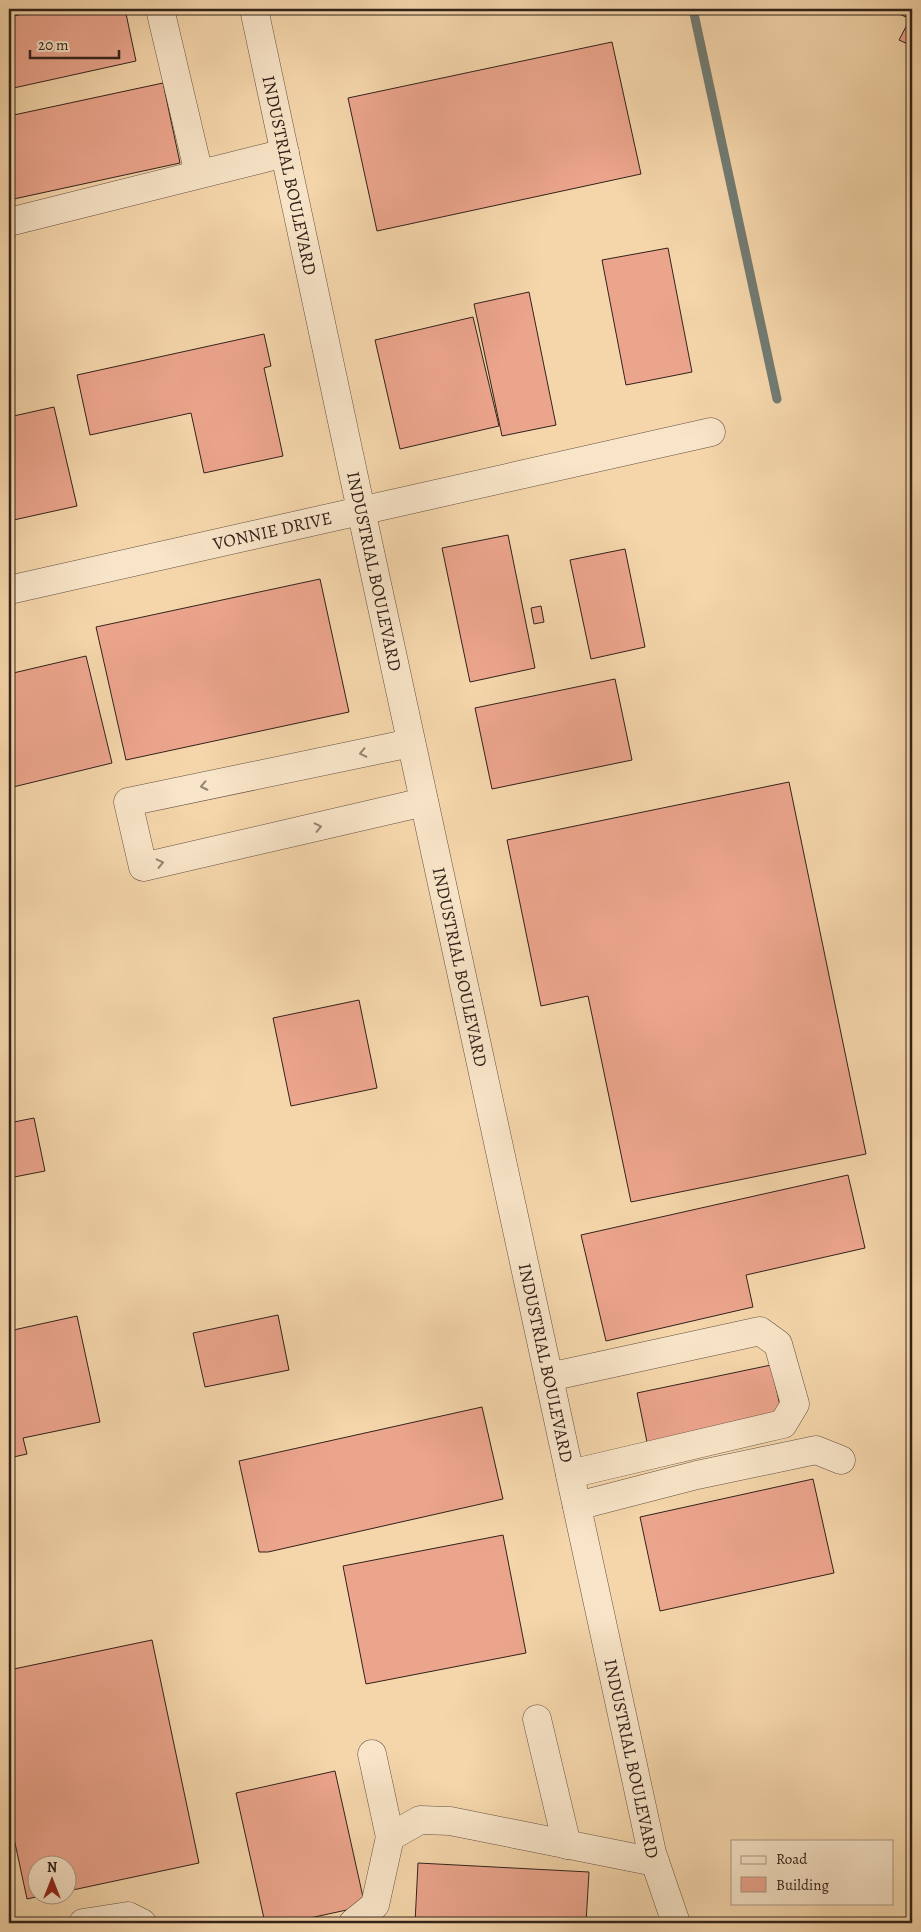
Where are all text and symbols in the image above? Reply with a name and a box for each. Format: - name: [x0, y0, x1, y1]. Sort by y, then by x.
- scale bar: [30, 28, 119, 60]
- text: 20 m: [38, 35, 69, 55]
- street label: INDUSTRIAL BOULEVARD: [257, 73, 323, 277]
- street label: INDUSTRIAL BOULEVARD: [341, 469, 408, 673]
- street label: VONNIE DRIVE: [210, 506, 334, 556]
- one-way arrow: [359, 747, 368, 758]
- one-way arrow: [200, 780, 209, 791]
- one-way arrow: [314, 822, 323, 833]
- one-way arrow: [156, 858, 165, 869]
- street label: INDUSTRIAL BOULEVARD: [427, 865, 493, 1069]
- street label: INDUSTRIAL BOULEVARD: [513, 1261, 579, 1465]
- street label: INDUSTRIAL BOULEVARD: [598, 1657, 665, 1861]
- legend: [731, 1840, 894, 1904]
- text: Road: [776, 1849, 808, 1869]
- north arrow: [28, 1854, 78, 1904]
- text: N: [47, 1858, 57, 1877]
- text: Building: [776, 1875, 829, 1895]

